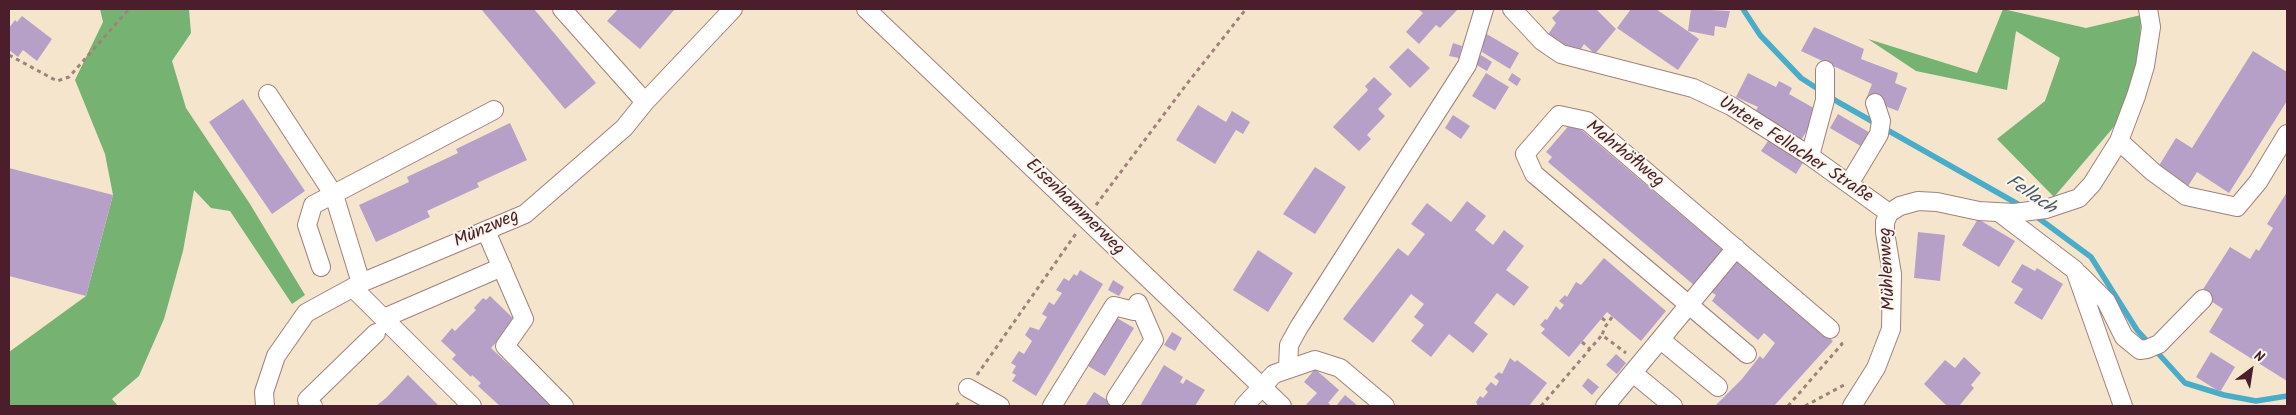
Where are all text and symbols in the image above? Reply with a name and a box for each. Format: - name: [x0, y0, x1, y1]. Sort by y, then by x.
- street label: Untere Fellacher Straße: [1714, 93, 1876, 209]
- street label: Mahrhöflweg: [1580, 117, 1668, 193]
- street label: Eisenhammerweg: [1020, 155, 1128, 261]
- water label: Fellach: [2001, 171, 2059, 221]
- street label: Münzweg: [451, 206, 523, 254]
- street label: Mühlenweg: [1876, 227, 1902, 311]
- north arrow: [2226, 345, 2276, 395]
- text: N: [2249, 345, 2268, 369]

